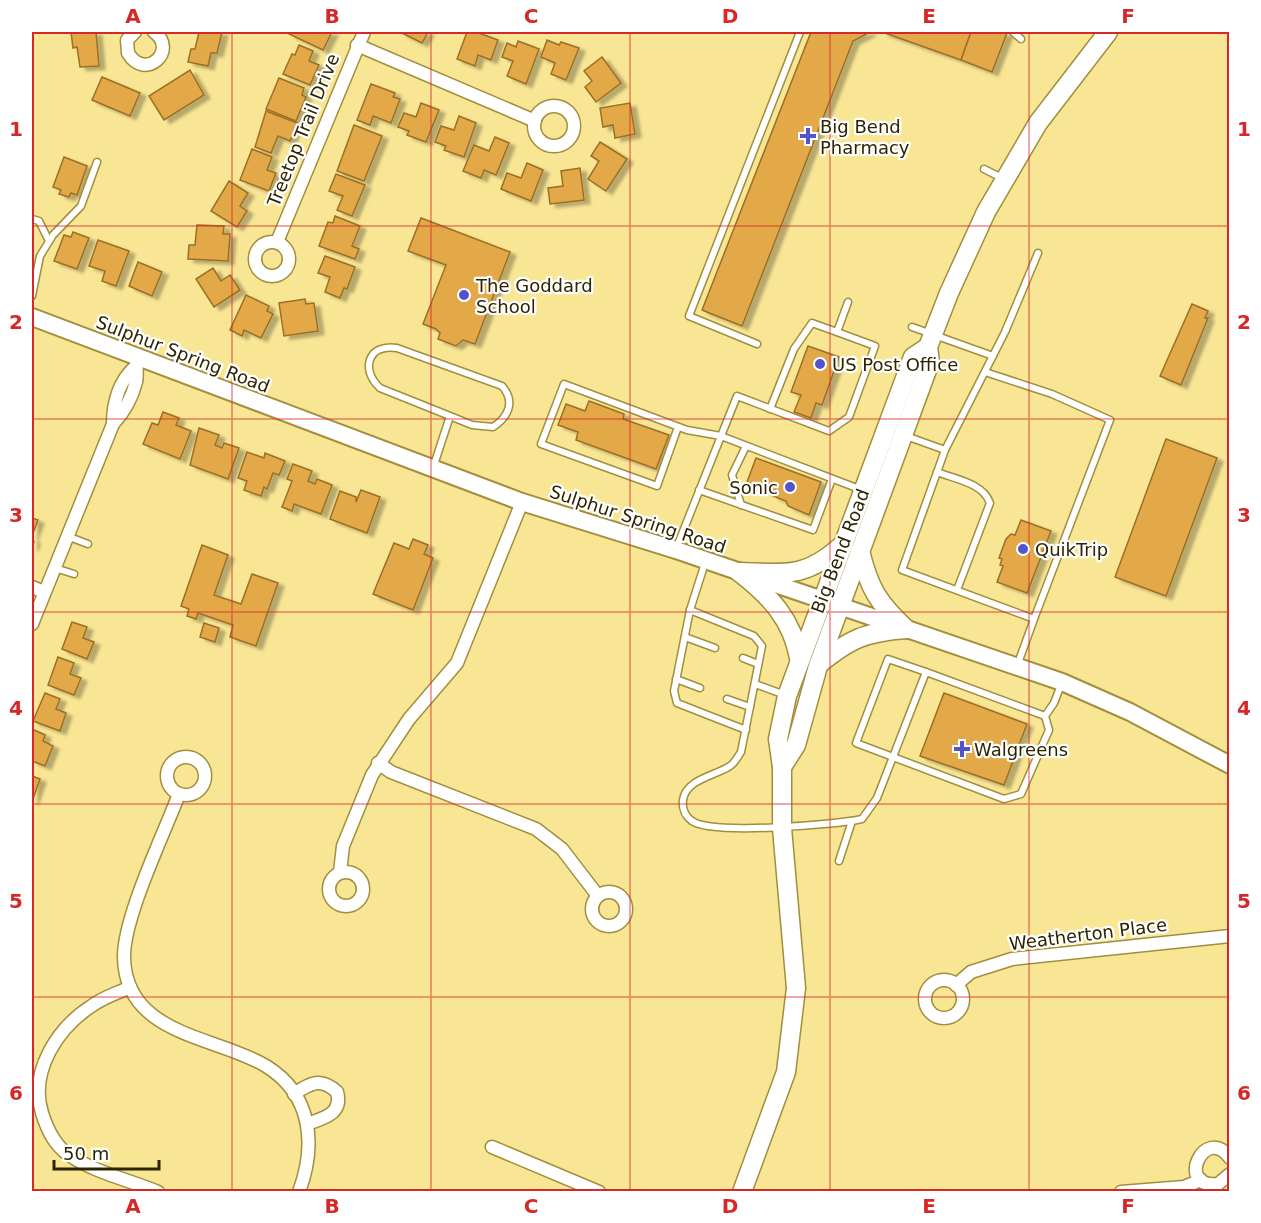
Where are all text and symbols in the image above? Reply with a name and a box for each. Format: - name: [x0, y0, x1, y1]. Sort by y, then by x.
- text: A: [125, 4, 141, 28]
- text: B: [324, 4, 340, 28]
- text: C: [524, 4, 538, 28]
- text: D: [722, 4, 738, 28]
- text: E: [922, 4, 936, 28]
- text: F: [1121, 4, 1135, 28]
- street label: Treetop Trail Drive: [262, 50, 343, 211]
- place label: Big Bend Pharmacy: [820, 116, 910, 158]
- text: 1: [9, 117, 23, 141]
- text: 1: [1237, 117, 1251, 141]
- marker: Big Bend Pharmacy: [801, 129, 815, 143]
- place label: The Goddard School: [475, 275, 593, 317]
- marker: The Goddard School: [457, 288, 471, 302]
- text: 2: [9, 310, 23, 334]
- text: 2: [1237, 310, 1251, 334]
- street label: Sulphur Spring Road: [93, 311, 273, 397]
- place label: US Post Office: [832, 354, 958, 375]
- marker: US Post Office: [813, 357, 827, 371]
- place label: Sonic: [729, 477, 778, 498]
- marker: Sonic: [783, 480, 797, 494]
- street label: Sulphur Spring Road: [547, 481, 729, 557]
- street label: Big Bend Road: [807, 486, 873, 616]
- text: 3: [9, 503, 23, 527]
- text: 3: [1237, 503, 1251, 527]
- place label: QuikTrip: [1035, 539, 1108, 560]
- marker: QuikTrip: [1016, 542, 1030, 556]
- text: 4: [9, 696, 23, 720]
- text: 4: [1237, 696, 1251, 720]
- place label: Walgreens: [974, 739, 1068, 760]
- marker: Walgreens: [955, 742, 969, 756]
- text: 5: [9, 889, 23, 913]
- text: 5: [1237, 889, 1251, 913]
- street label: Weatherton Place: [1008, 914, 1168, 954]
- text: 6: [9, 1081, 23, 1105]
- text: 6: [1237, 1081, 1251, 1105]
- scale bar: [54, 1133, 159, 1171]
- text: 50 m: [63, 1143, 109, 1164]
- text: A: [125, 1194, 141, 1218]
- text: B: [324, 1194, 340, 1218]
- text: C: [524, 1194, 538, 1218]
- text: D: [722, 1194, 738, 1218]
- text: E: [922, 1194, 936, 1218]
- text: F: [1121, 1194, 1135, 1218]

